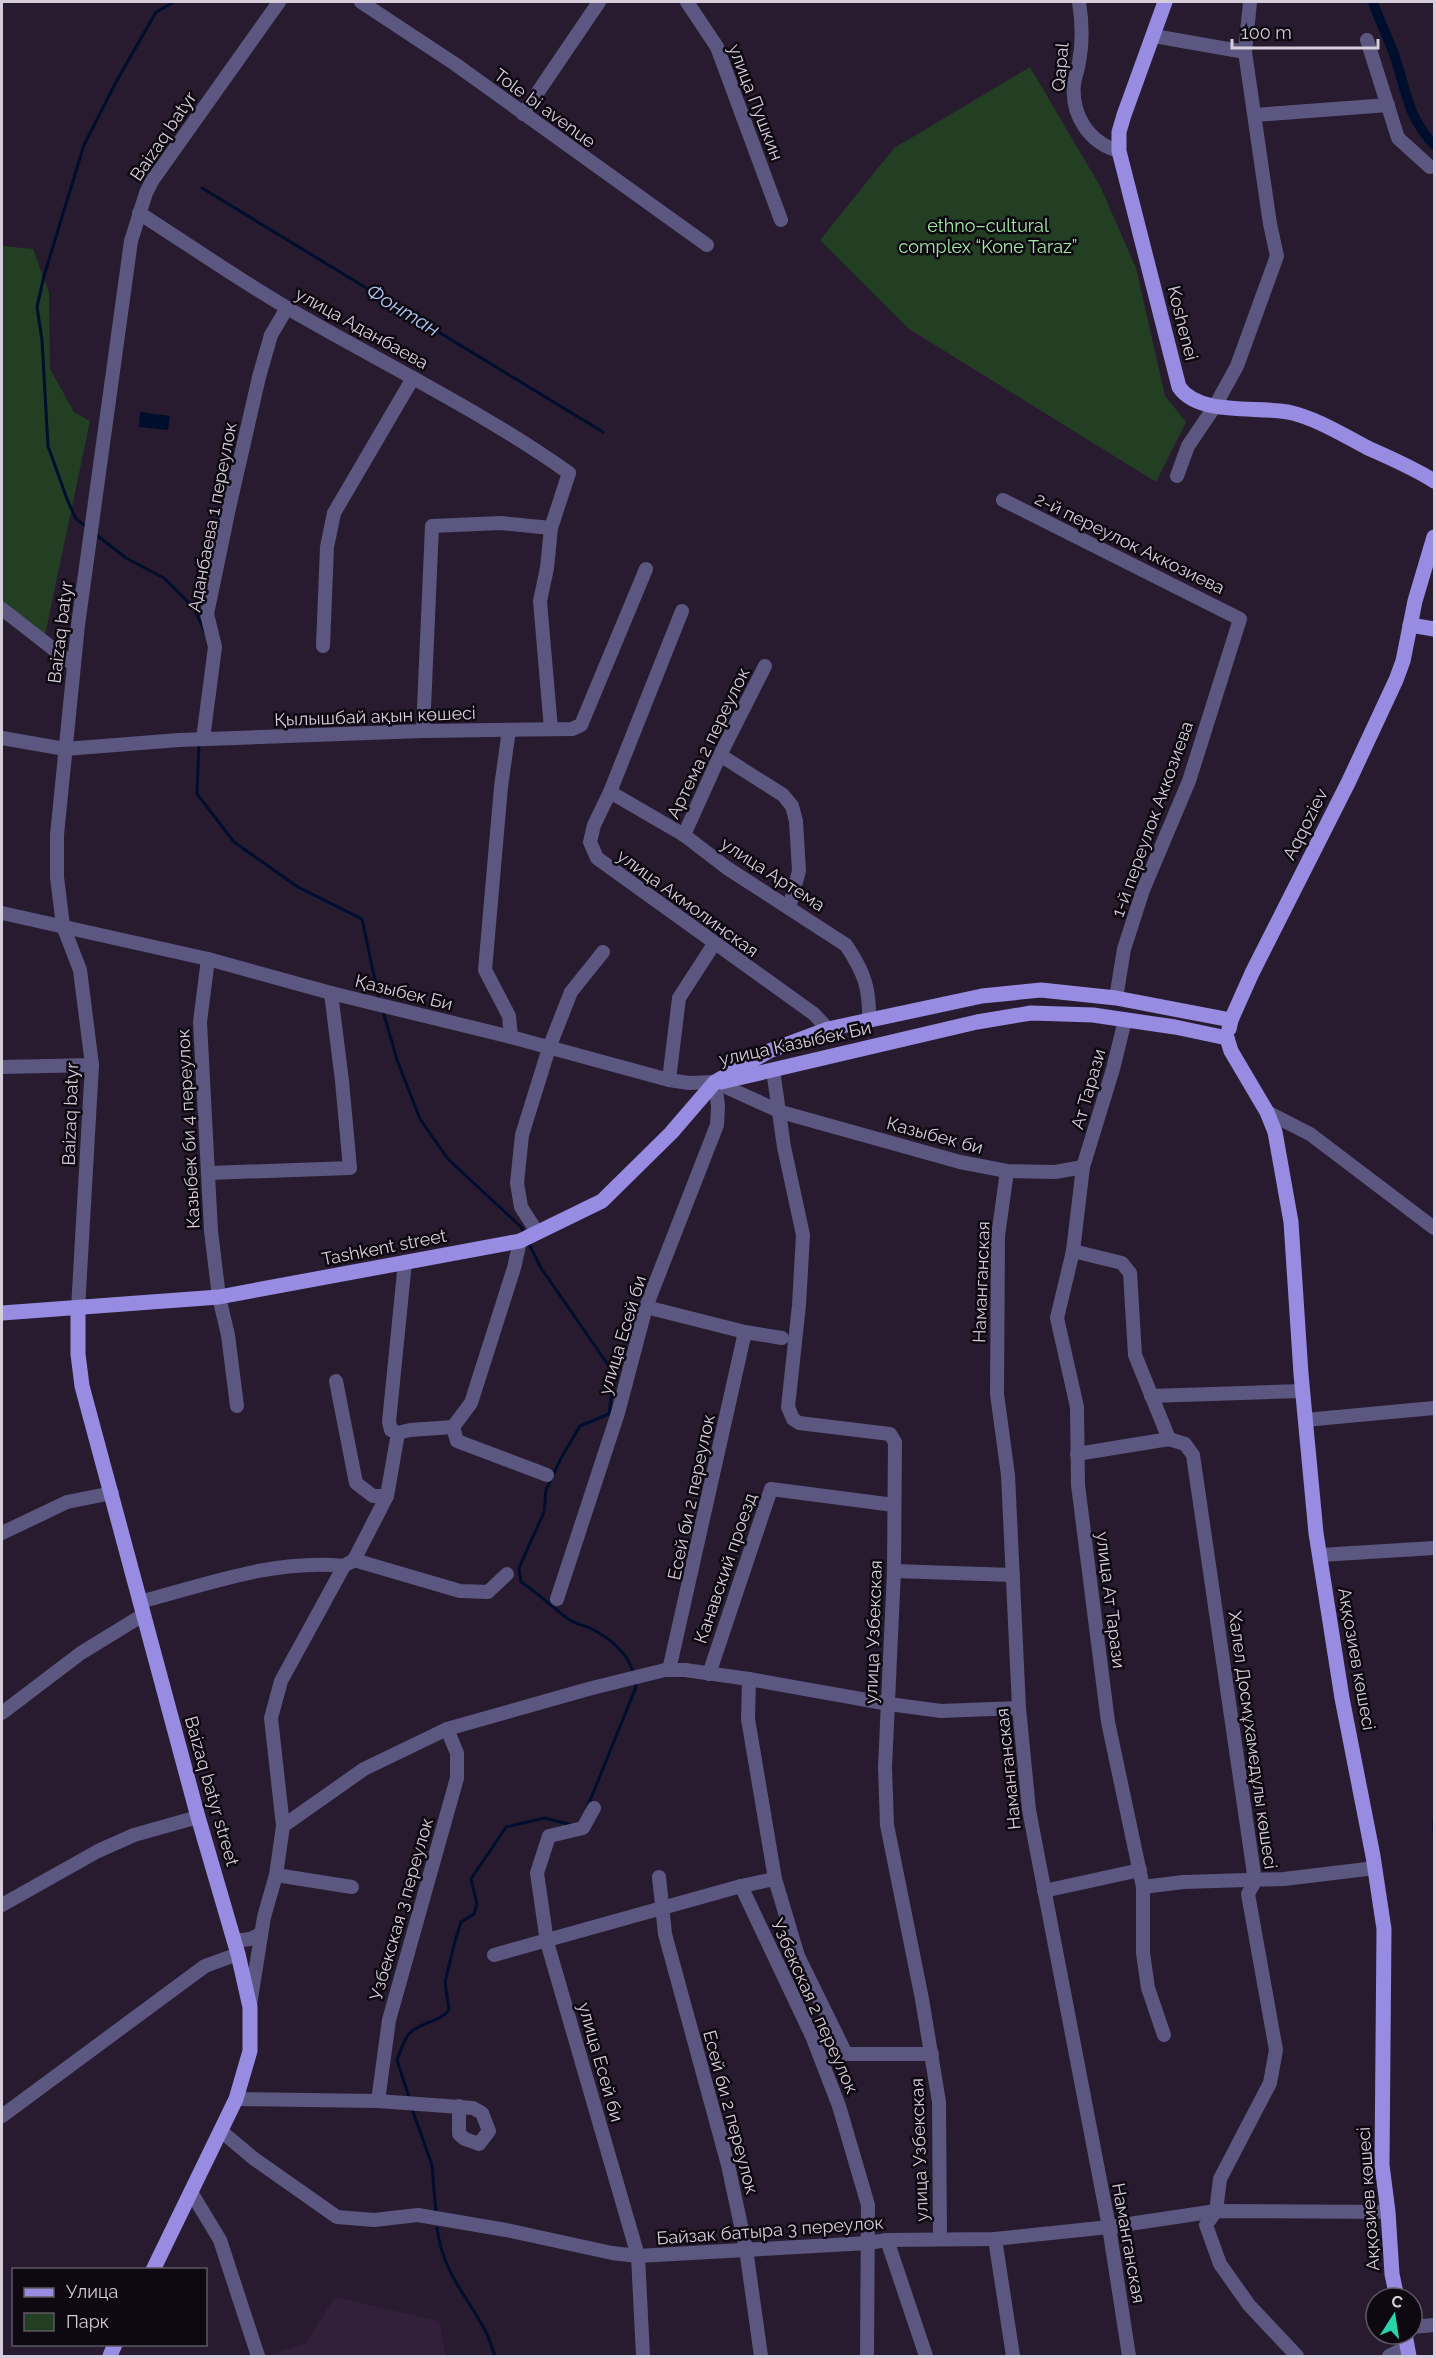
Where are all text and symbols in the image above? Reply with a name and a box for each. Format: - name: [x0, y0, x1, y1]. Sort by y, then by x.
- scale bar: [1232, 12, 1378, 50]
- text: 100 m: [1241, 22, 1292, 43]
- street label: улица Пушкин: [724, 41, 788, 163]
- street label: Qapal: [1047, 42, 1073, 92]
- street label: Tole bi avenue: [490, 64, 600, 152]
- street label: Baizaq batyr: [125, 87, 201, 185]
- park label: ethno–cultural complex “Kone Taraz”: [899, 215, 1077, 257]
- water label: Фонтан: [362, 279, 444, 341]
- street label: улица Аданбаева: [292, 283, 432, 373]
- street label: Koshenei: [1164, 283, 1202, 363]
- street label: Аданбаева 1 переулок: [183, 420, 241, 614]
- street label: 2-й переулок Аккозиева: [1032, 488, 1228, 598]
- street label: Baizaq batyr: [43, 579, 77, 684]
- street label: Артема 2 переулок: [662, 664, 754, 822]
- street label: Қылышбай ақын көшесі: [274, 702, 476, 730]
- street label: 1-й переулок Аккозиева: [1107, 718, 1197, 920]
- street label: Aqqoziev: [1278, 784, 1332, 863]
- street label: улица Артема: [717, 833, 829, 915]
- street label: улица Акмолинская: [613, 845, 763, 961]
- street label: Қазыбек Би: [353, 970, 455, 1014]
- street label: улица Казыбек Би: [717, 1017, 873, 1069]
- street label: Казыбек би 4 переулок: [172, 1029, 204, 1229]
- street label: Ат Тарази: [1066, 1046, 1110, 1132]
- street label: Baizaq batyr: [58, 1061, 82, 1166]
- street label: Казыбек би: [885, 1112, 985, 1158]
- street label: Наманганская: [968, 1221, 994, 1343]
- street label: Tashkent street: [320, 1225, 448, 1269]
- street label: улица Есей би: [594, 1273, 650, 1397]
- street label: Есей би 2 переулок: [663, 1412, 719, 1582]
- street label: Канавский проезд: [689, 1490, 761, 1646]
- street label: улица Ат Тарази: [1092, 1530, 1130, 1670]
- street label: улица Узбекская: [860, 1560, 886, 1704]
- street label: Аққозиев көшесі: [1334, 1586, 1380, 1732]
- street label: Халел Досмұхамедұлы көшесі: [1224, 1610, 1282, 1870]
- street label: Наманганская: [991, 1707, 1025, 1831]
- street label: Baizaq batyr street: [181, 1714, 243, 1868]
- street label: Узбекская 3 переулок: [365, 1815, 437, 2003]
- street label: Узбекская 2 переулок: [767, 1915, 863, 2097]
- street label: улица Есей би: [574, 2000, 628, 2124]
- street label: Есей би 2 переулок: [699, 2028, 763, 2196]
- street label: улица Узбекская: [906, 2078, 932, 2222]
- street label: Аққозиев көшесі: [1352, 2126, 1384, 2272]
- street label: Наманганская: [1108, 2181, 1150, 2305]
- street label: Байзак батыра 3 переулок: [656, 2212, 884, 2248]
- legend: [12, 2268, 207, 2346]
- text: Улица: [66, 2281, 118, 2302]
- north arrow: [1364, 2286, 1424, 2346]
- text: С: [1390, 2291, 1404, 2312]
- text: Парк: [66, 2311, 109, 2332]

